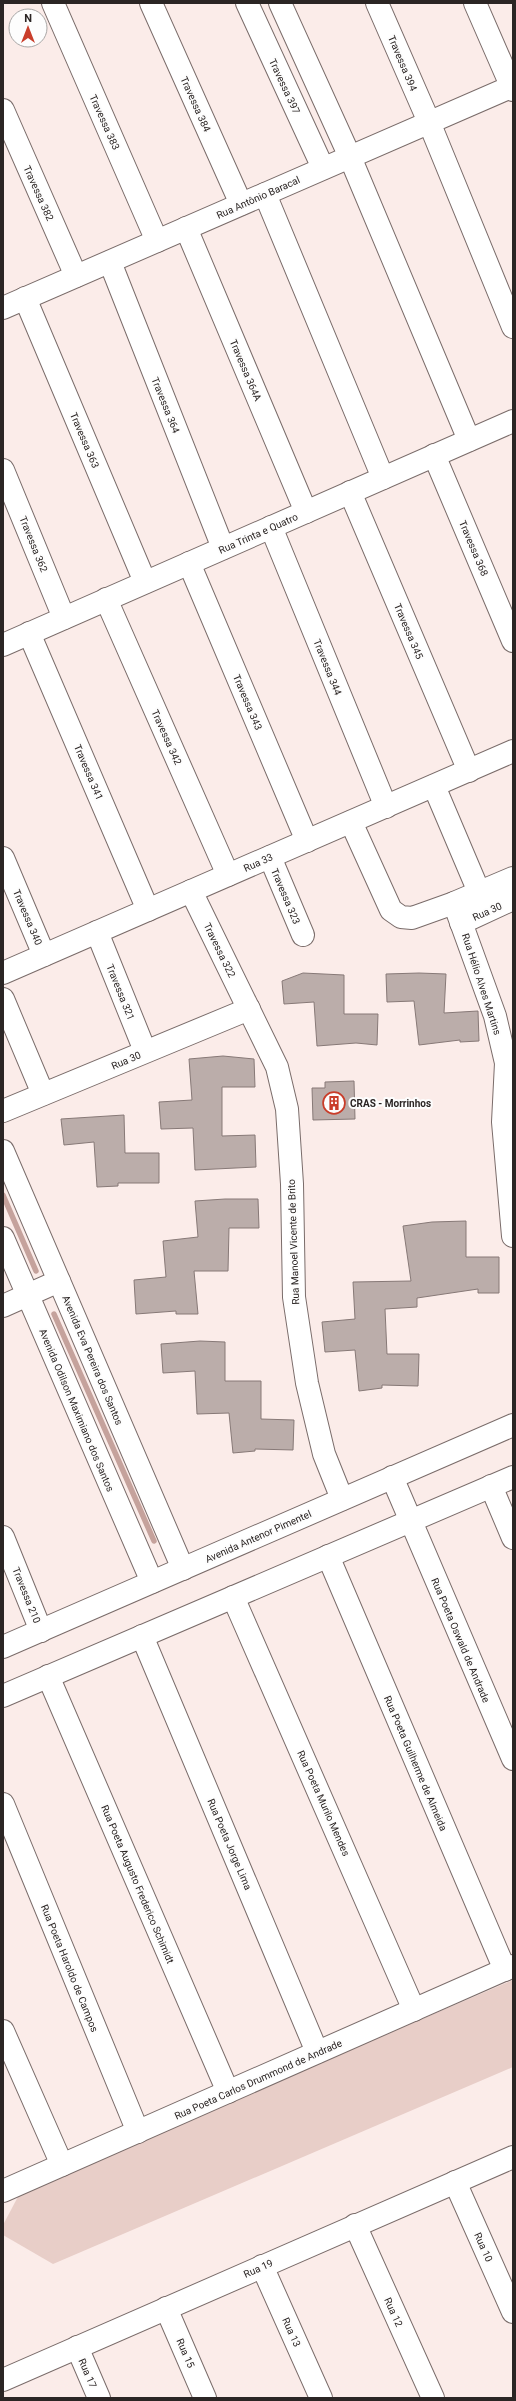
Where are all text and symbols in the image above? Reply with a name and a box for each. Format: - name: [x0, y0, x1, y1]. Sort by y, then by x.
- north arrow: [8, 8, 48, 48]
- text: N: [24, 12, 32, 25]
- street label: Travessa 394: [386, 34, 419, 93]
- street label: Travessa 397: [267, 57, 302, 116]
- street label: Travessa 384: [178, 75, 213, 134]
- street label: Travessa 383: [87, 93, 122, 152]
- street label: Travessa 382: [21, 164, 56, 223]
- street label: Rua Antônio Baracal: [215, 174, 302, 221]
- street label: Travessa 364A: [228, 338, 264, 403]
- street label: Travessa 364: [149, 376, 182, 435]
- street label: Travessa 363: [68, 411, 101, 470]
- street label: Rua Trinta e Quatro: [217, 511, 300, 556]
- street label: Travessa 362: [17, 515, 50, 574]
- street label: Travessa 368: [457, 519, 490, 578]
- street label: Travessa 345: [392, 602, 425, 661]
- street label: Travessa 344: [311, 638, 344, 697]
- street label: Travessa 343: [231, 673, 264, 732]
- street label: Travessa 342: [149, 708, 184, 767]
- street label: Travessa 341: [72, 743, 105, 802]
- street label: Rua 33: [242, 851, 275, 874]
- street label: Travessa 323: [269, 867, 302, 926]
- street label: Travessa 340: [11, 888, 44, 947]
- street label: Rua 30: [471, 900, 504, 923]
- street label: Travessa 322: [202, 921, 238, 980]
- street label: Rua Hélio Alves Martins: [460, 932, 503, 1036]
- street label: Travessa 321: [104, 963, 137, 1022]
- street label: Rua 30: [110, 1049, 143, 1072]
- building icon: CRAS - Morrinhos: [321, 1090, 347, 1116]
- place label: CRAS - Morrinhos: [350, 1098, 431, 1109]
- street label: Rua Manoel Vicente de Brito: [286, 1179, 301, 1305]
- street label: Avenida Eva Pereira dos Santos: [60, 1294, 125, 1427]
- street label: Avenida Odilson Maximiano dos Santos: [37, 1327, 116, 1493]
- street label: Avenida Antenor Pimentel: [203, 1508, 313, 1565]
- street label: Travessa 210: [10, 1566, 43, 1625]
- street label: Rua Poeta Oswald de Andrade: [429, 1576, 492, 1704]
- street label: Rua Poeta Guilherme de Almeida: [382, 1694, 449, 1833]
- street label: Rua Poeta Murilo Mendes: [295, 1749, 352, 1858]
- street label: Rua Poeta Jorge Lima: [205, 1797, 254, 1891]
- street label: Rua Poeta Augusto Frederico Schimidt: [99, 1803, 176, 1965]
- street label: Rua Poeta Haroldo de Campos: [39, 1903, 100, 2034]
- street label: Rua Poeta Carlos Drummond de Andrade: [173, 2037, 344, 2122]
- street label: Rua 10: [472, 2231, 495, 2264]
- street label: Rua 19: [242, 2257, 275, 2280]
- street label: Rua 12: [382, 2296, 405, 2329]
- street label: Rua 13: [280, 2316, 303, 2349]
- street label: Rua 15: [174, 2337, 197, 2370]
- street label: Rua 17: [76, 2357, 99, 2390]

